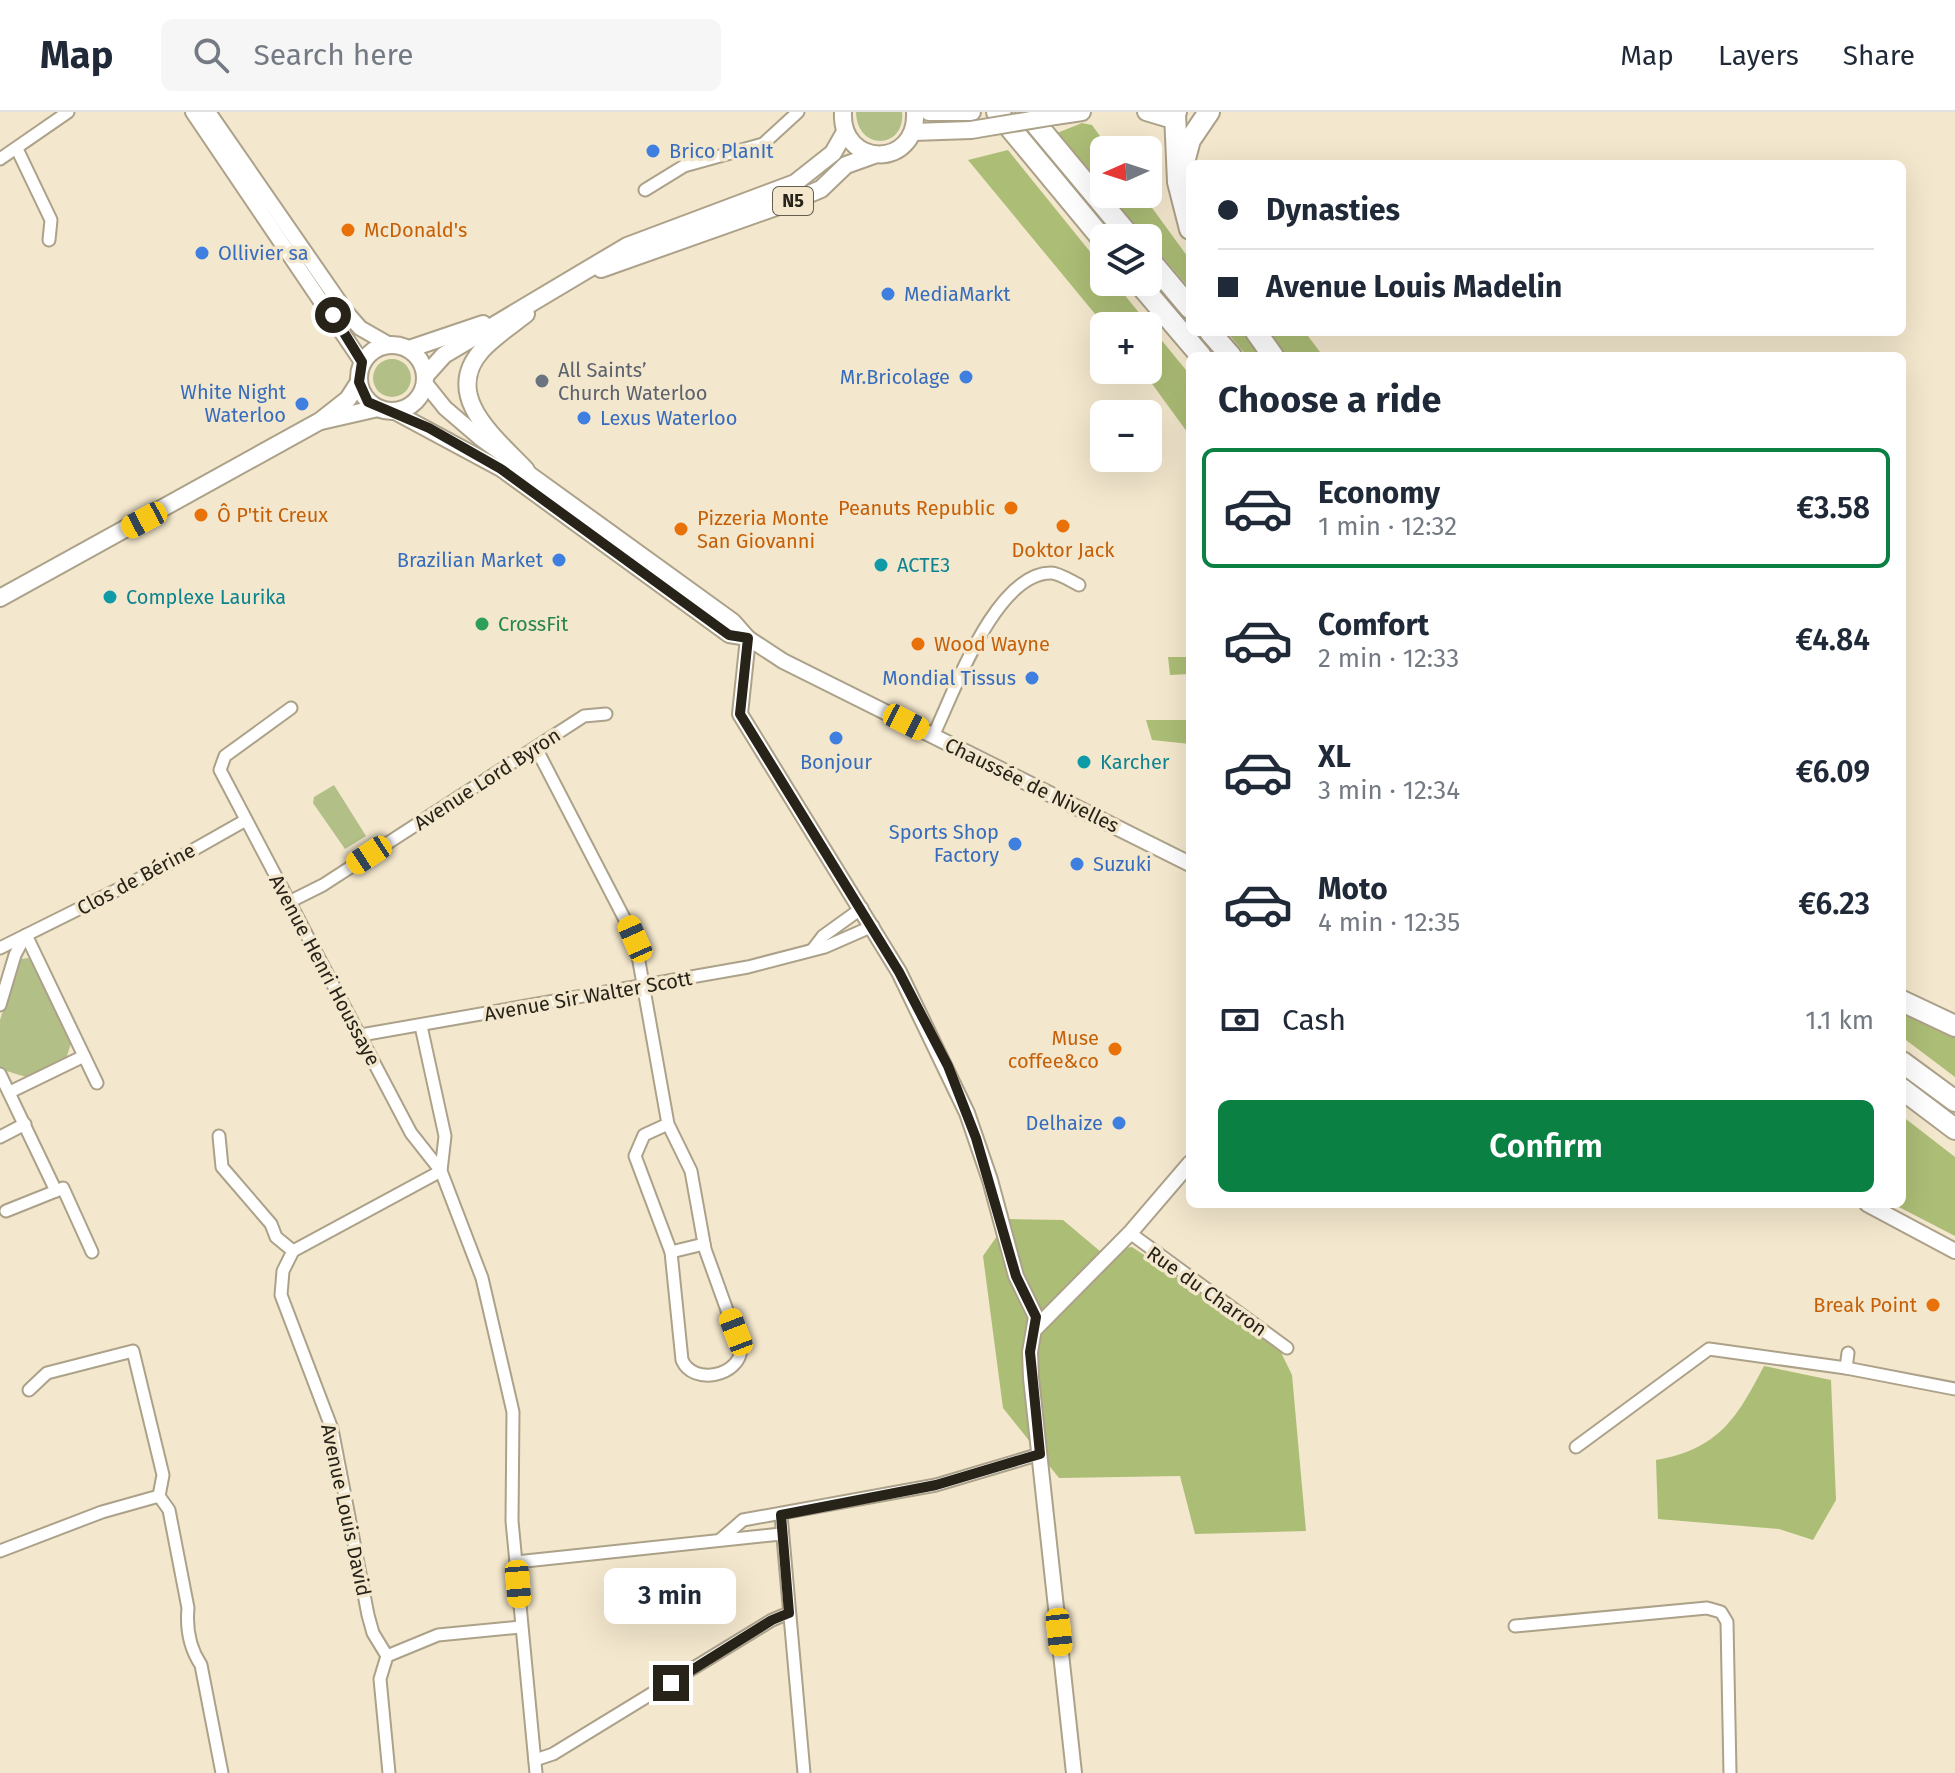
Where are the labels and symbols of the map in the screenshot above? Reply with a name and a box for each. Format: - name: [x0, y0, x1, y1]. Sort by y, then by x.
- north arrow: [1090, 136, 1162, 208]
- place label: Brico PlanIt: [669, 139, 774, 163]
- marker: Brico PlanIt: [644, 142, 662, 160]
- road number: N5: [773, 187, 813, 215]
- place label: McDonald's: [364, 218, 467, 242]
- marker: McDonald's: [339, 221, 357, 239]
- place label: Ollivier sa: [218, 241, 309, 265]
- marker: Ollivier sa: [193, 244, 211, 262]
- place label: MediaMarkt: [904, 282, 1011, 306]
- marker: MediaMarkt: [879, 285, 897, 303]
- route start: [315, 297, 351, 333]
- place label: All Saints’ Church Waterloo: [558, 358, 708, 405]
- place label: Mr.Bricolage: [840, 365, 950, 389]
- marker: Mr.Bricolage: [957, 368, 975, 386]
- marker: All Saints’ Church Waterloo: [533, 372, 551, 390]
- place label: White Night Waterloo: [180, 380, 287, 427]
- marker: White Night Waterloo: [293, 395, 311, 413]
- place label: Lexus Waterloo: [600, 406, 737, 430]
- marker: Lexus Waterloo: [575, 409, 593, 427]
- place label: Peanuts Republic: [838, 496, 995, 520]
- car: [117, 498, 171, 542]
- marker: Peanuts Republic: [1002, 499, 1020, 517]
- place label: Ô P'tit Creux: [217, 503, 328, 527]
- marker: Ô P'tit Creux: [192, 506, 210, 524]
- place label: Pizzeria Monte San Giovanni: [697, 506, 829, 553]
- marker: Doktor Jack: [1054, 517, 1072, 535]
- marker: Pizzeria Monte San Giovanni: [672, 520, 690, 538]
- place label: Doktor Jack: [1011, 538, 1115, 562]
- place label: Brazilian Market: [397, 548, 544, 572]
- marker: Brazilian Market: [550, 551, 568, 569]
- place label: ACTE3: [897, 553, 950, 577]
- marker: ACTE3: [872, 556, 890, 574]
- place label: Complexe Laurika: [126, 585, 286, 609]
- marker: Complexe Laurika: [101, 588, 119, 606]
- place label: CrossFit: [498, 612, 569, 636]
- marker: CrossFit: [473, 615, 491, 633]
- place label: Wood Wayne: [934, 632, 1050, 656]
- marker: Wood Wayne: [909, 635, 927, 653]
- place label: Mondial Tissus: [882, 666, 1016, 690]
- marker: Mondial Tissus: [1023, 669, 1041, 687]
- car: [879, 700, 933, 744]
- street label: Avenue Lord Byron: [409, 723, 565, 835]
- marker: Bonjour: [827, 729, 845, 747]
- street label: Chaussée de Nivelles: [941, 732, 1123, 838]
- place label: Bonjour: [800, 750, 872, 774]
- place label: Karcher: [1100, 750, 1170, 774]
- marker: Karcher: [1075, 753, 1093, 771]
- place label: Sports Shop Factory: [889, 820, 999, 867]
- car: [342, 832, 396, 878]
- marker: Sports Shop Factory: [1006, 835, 1024, 853]
- street label: Clos de Bérine: [73, 838, 199, 920]
- place label: Suzuki: [1093, 852, 1152, 876]
- marker: Suzuki: [1068, 855, 1086, 873]
- street label: Avenue Henri Houssaye: [264, 870, 386, 1070]
- car: [614, 912, 656, 966]
- street label: Avenue Sir Walter Scott: [482, 966, 695, 1026]
- place label: Muse coffee&co: [1008, 1026, 1099, 1073]
- marker: Muse coffee&co: [1106, 1040, 1124, 1058]
- place label: Delhaize: [1026, 1111, 1103, 1135]
- marker: Delhaize: [1110, 1114, 1128, 1132]
- street label: Rue du Charron: [1142, 1241, 1272, 1341]
- place label: Break Point: [1813, 1293, 1918, 1317]
- marker: Break Point: [1924, 1296, 1942, 1314]
- car: [716, 1305, 756, 1359]
- street label: Avenue Louis David: [316, 1422, 376, 1598]
- car: [504, 1559, 532, 1609]
- callout: 3 min: [605, 1567, 737, 1623]
- car: [1045, 1607, 1073, 1657]
- route end: [653, 1665, 689, 1701]

